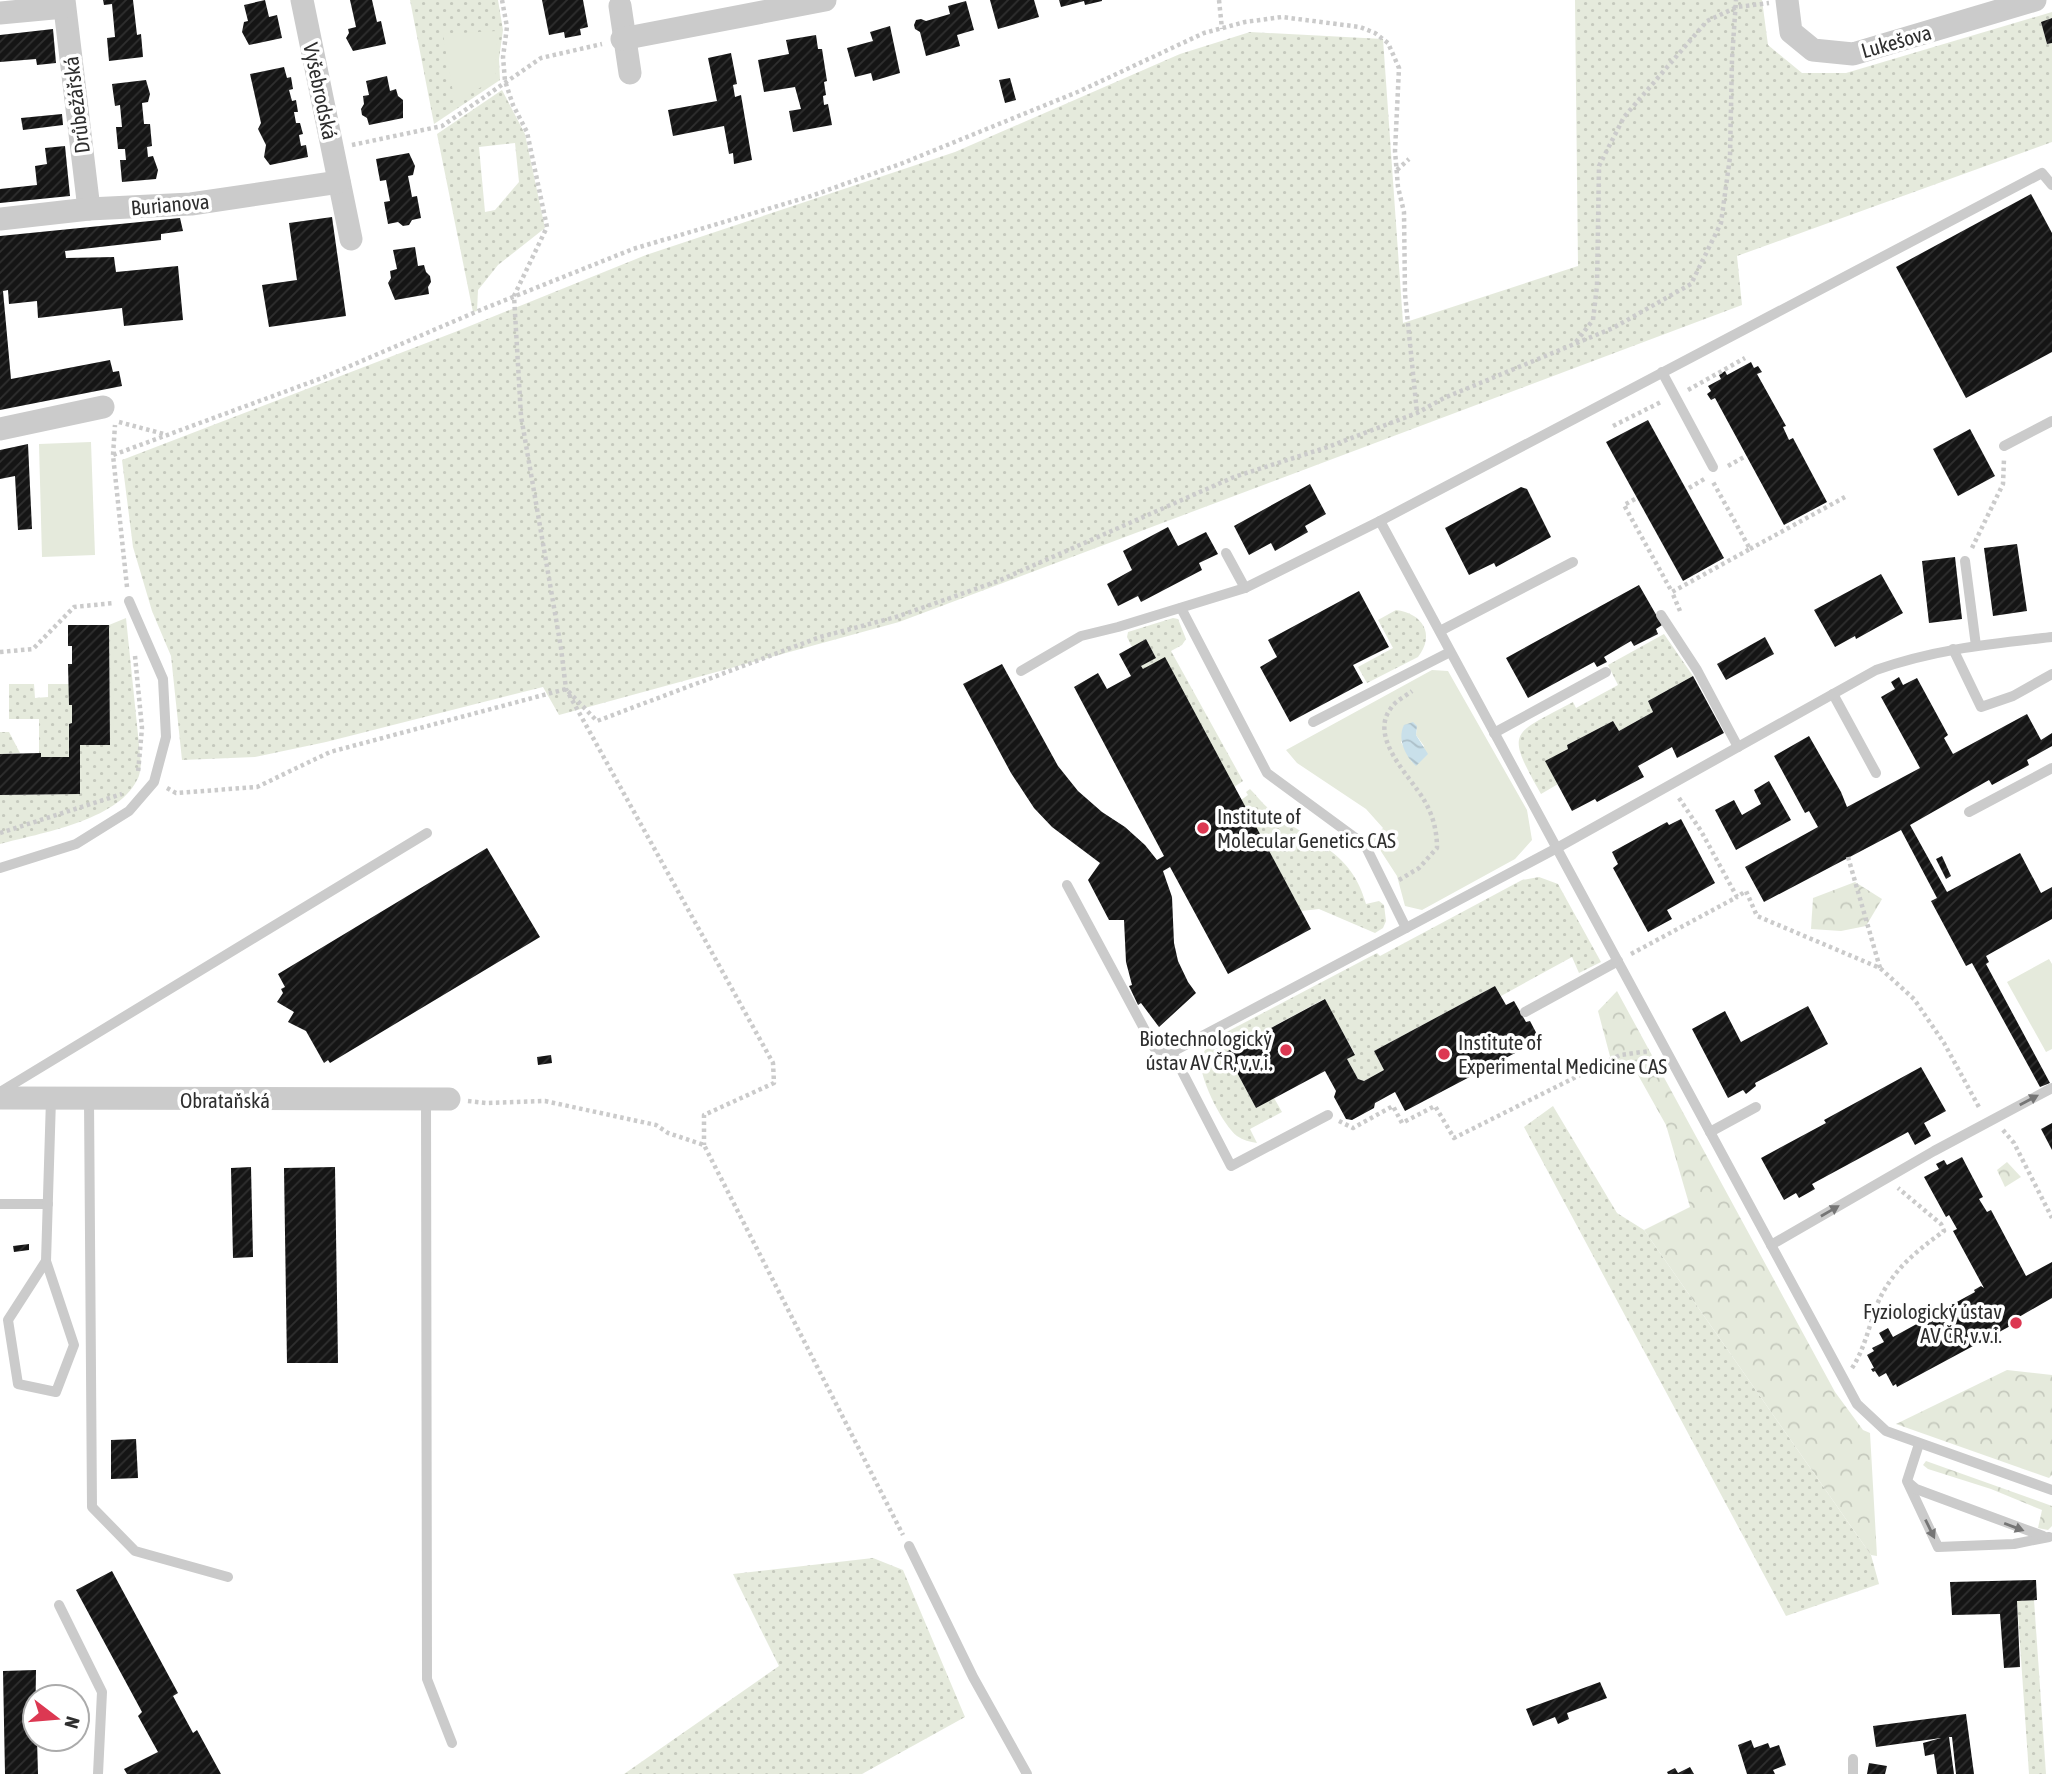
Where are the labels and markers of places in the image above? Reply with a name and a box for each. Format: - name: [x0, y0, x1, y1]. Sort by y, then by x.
- place label: Institute of Molecular Genetics CAS: [1217, 804, 1396, 852]
- marker: Institute of Molecular Genetics CAS: [1195, 820, 1211, 836]
- place label: Biotechnologický ústav AV ČR, v.v.i.: [1139, 1026, 1272, 1074]
- place label: Institute of Experimental Medicine CAS: [1458, 1030, 1667, 1078]
- marker: Biotechnologický ústav AV ČR, v.v.i.: [1278, 1042, 1294, 1058]
- marker: Institute of Experimental Medicine CAS: [1436, 1046, 1452, 1062]
- place label: Fyziologický ústav AV ČR, v.v.i.: [1863, 1299, 2002, 1347]
- marker: Fyziologický ústav AV ČR, v.v.i.: [2008, 1315, 2024, 1331]

